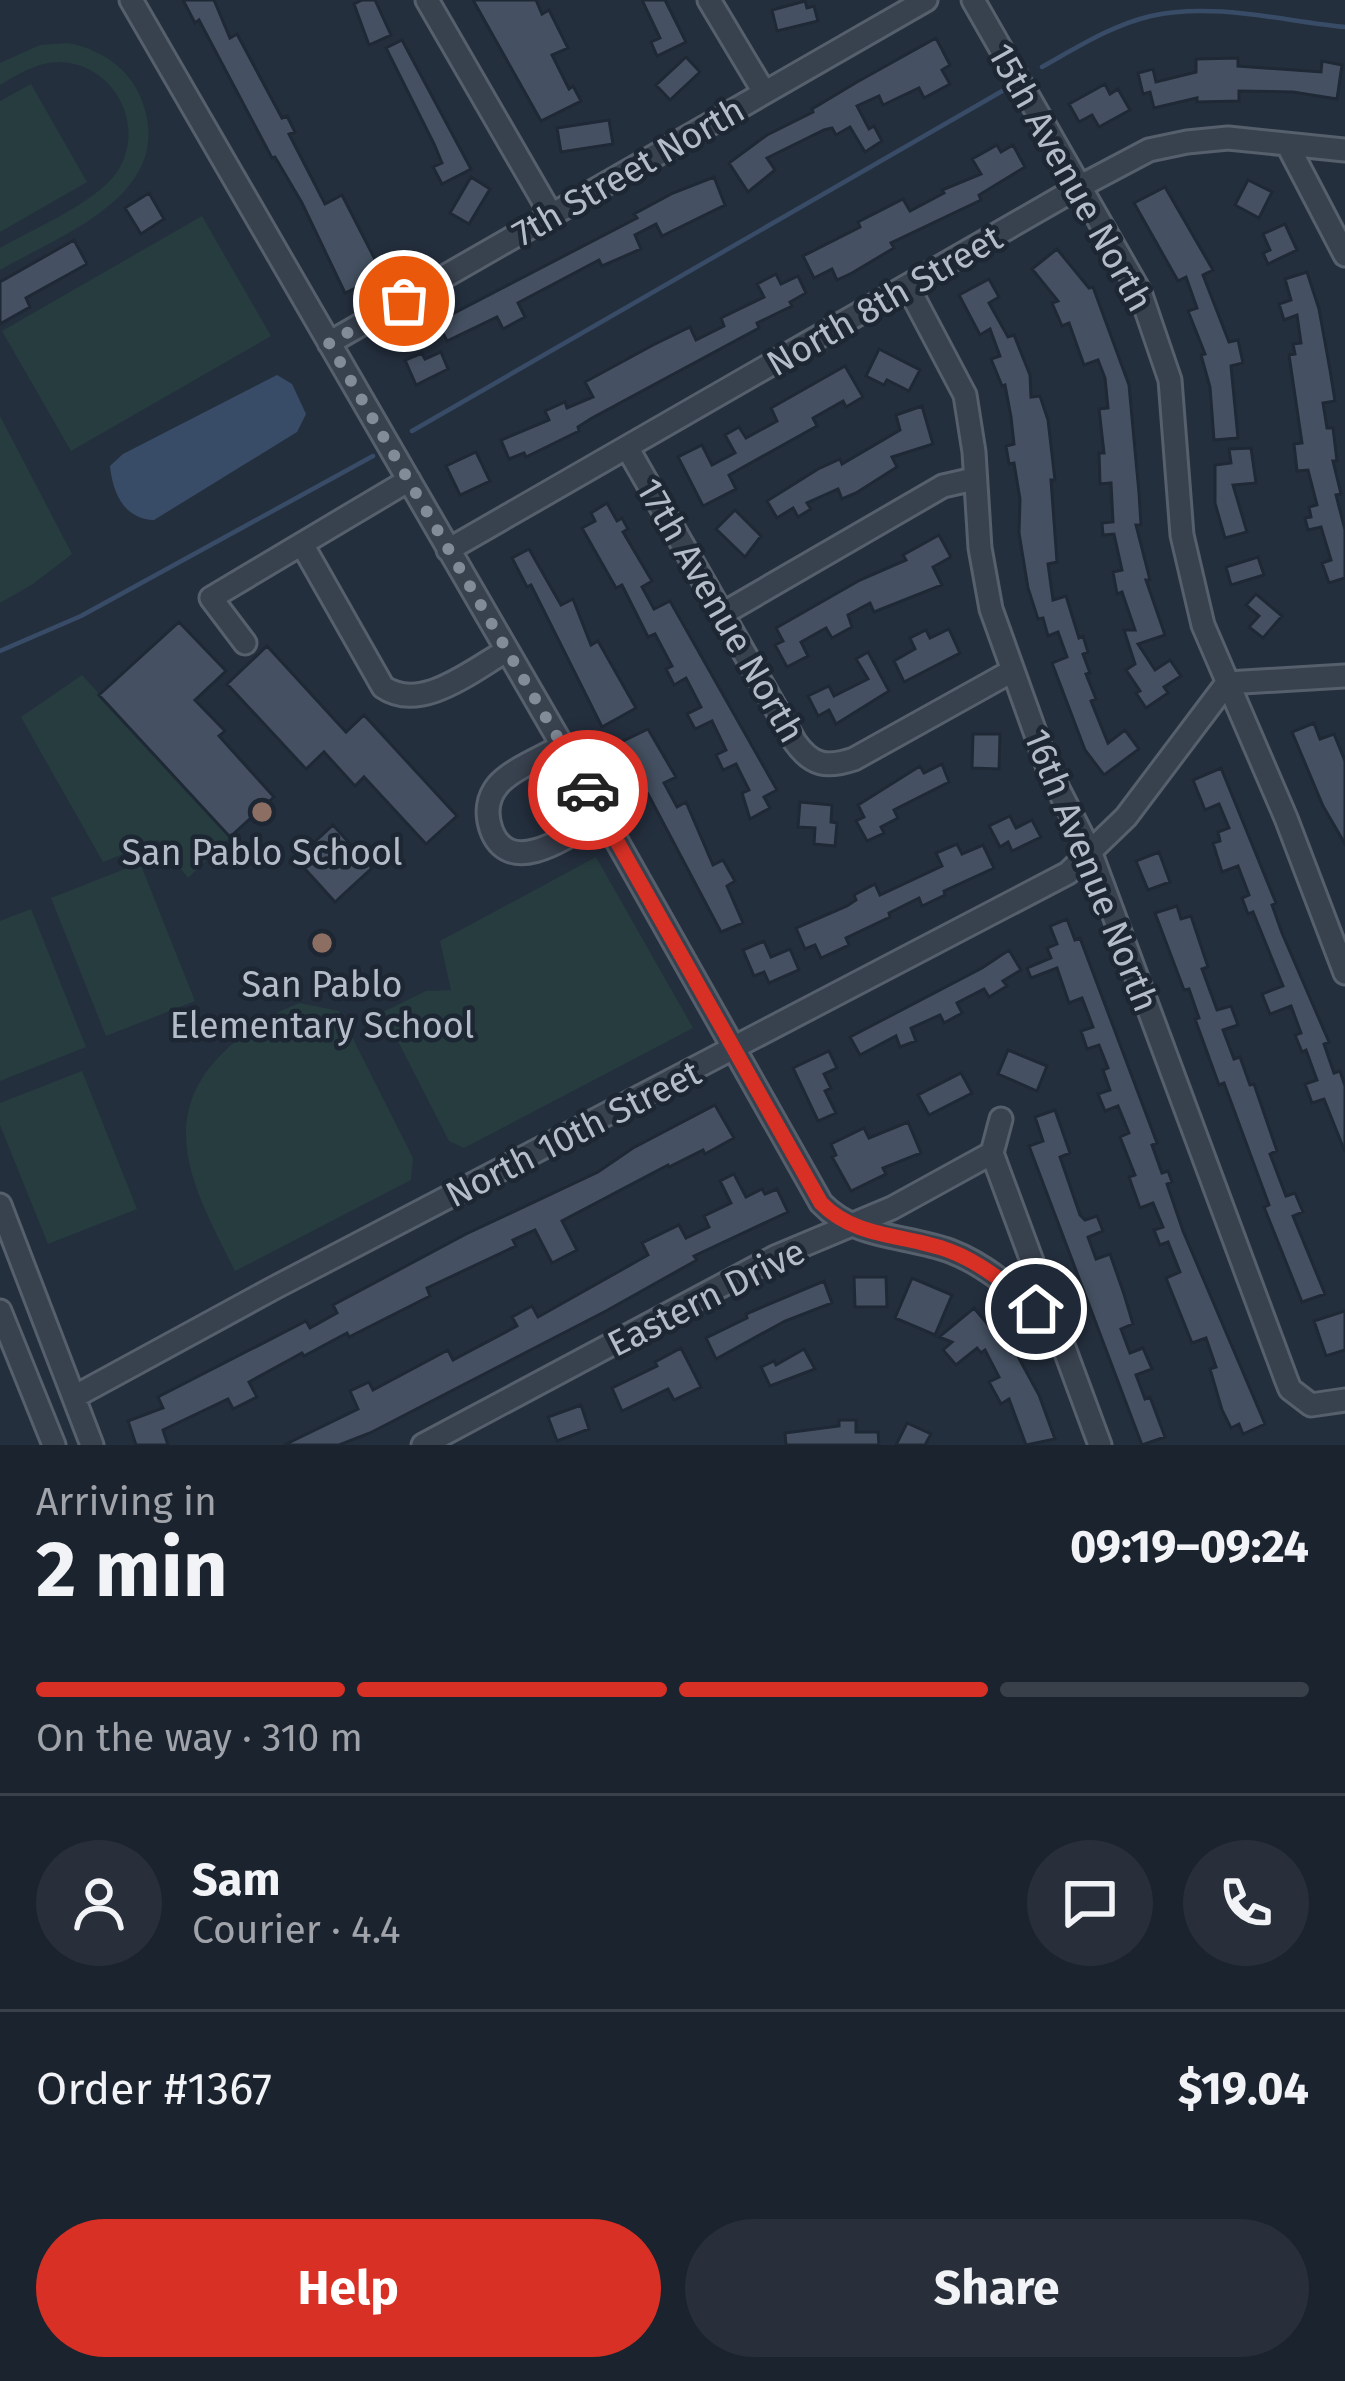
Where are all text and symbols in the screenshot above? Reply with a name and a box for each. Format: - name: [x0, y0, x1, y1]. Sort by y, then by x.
- street label: 15th Avenue North: [978, 36, 1162, 319]
- street label: 7th Street North: [505, 88, 752, 256]
- street label: North 8th Street: [759, 216, 1010, 386]
- pin: [353, 250, 455, 352]
- icon: bag: [371, 268, 437, 334]
- street label: 17th Avenue North: [627, 471, 814, 750]
- street label: 16th Avenue North: [1014, 723, 1168, 1018]
- courier: [528, 730, 648, 850]
- icon: car: [555, 757, 621, 823]
- marker: San Pablo School: [249, 799, 275, 825]
- place label: San Pablo School: [121, 831, 403, 875]
- marker: San Pablo Elementary School: [309, 930, 335, 956]
- place label: San Pablo Elementary School: [170, 963, 474, 1048]
- street label: North 10th Street: [439, 1051, 708, 1217]
- street label: Eastern Drive: [600, 1229, 813, 1367]
- pin: [985, 1258, 1087, 1360]
- icon: home: [1003, 1276, 1069, 1342]
- text: Arriving in: [36, 1479, 217, 1525]
- text: 09:19–09:24: [1070, 1520, 1309, 1574]
- text: 2 min: [36, 1523, 228, 1617]
- text: On the way · 310 m: [36, 1715, 363, 1761]
- button: person: [36, 1840, 162, 1966]
- button: chat: [1027, 1840, 1153, 1966]
- button: phone: [1183, 1840, 1309, 1966]
- text: Sam: [192, 1853, 280, 1907]
- text: Courier · 4.4: [192, 1907, 401, 1953]
- text: Order #1367: [36, 2062, 272, 2116]
- text: $19.04: [1178, 2062, 1309, 2116]
- button: Help: [36, 2219, 661, 2357]
- button: Share: [685, 2219, 1309, 2357]

